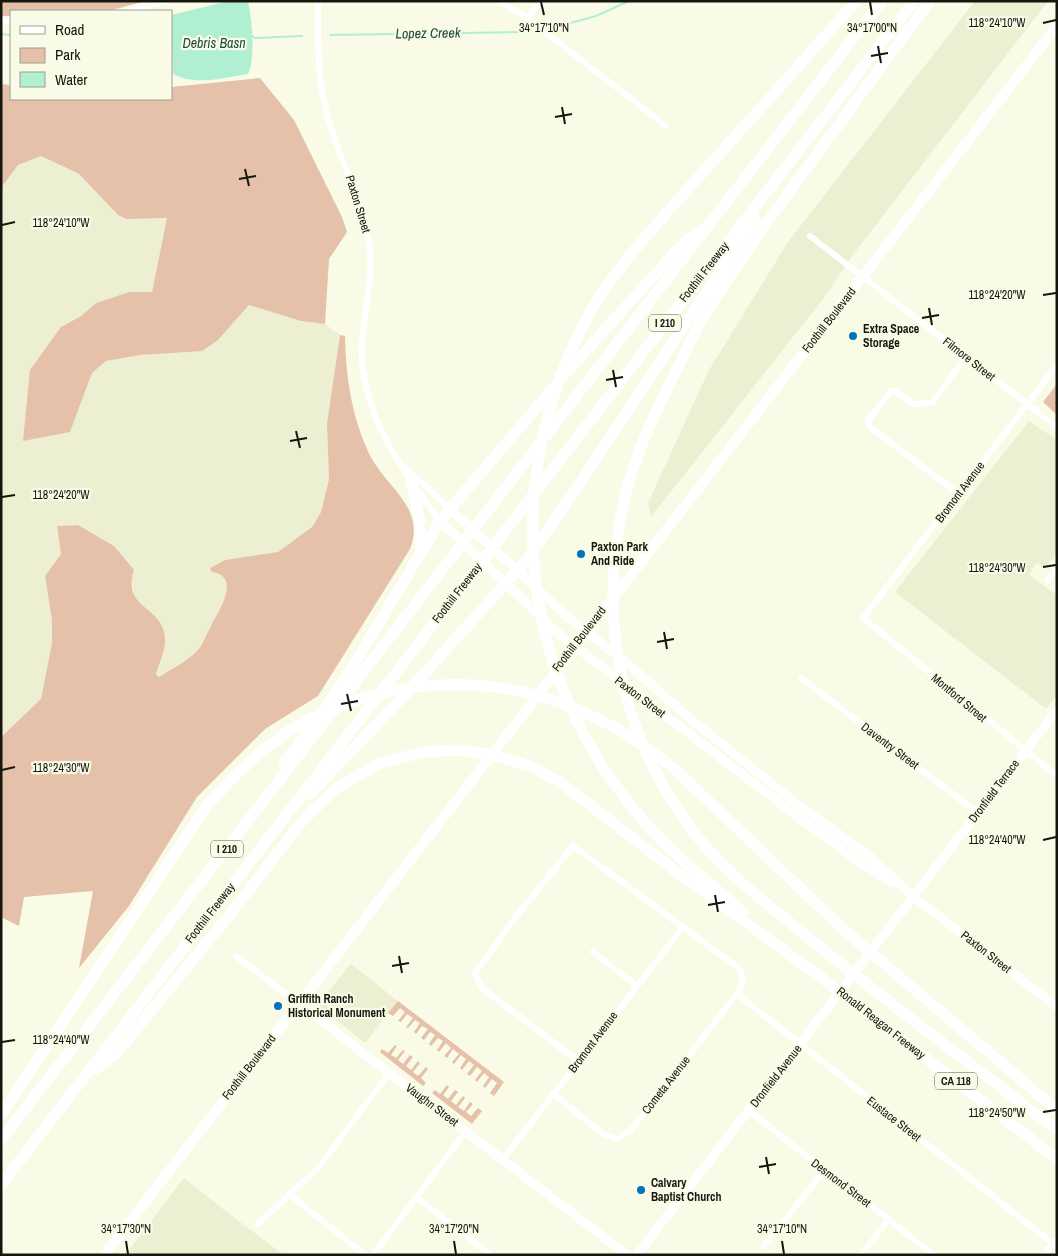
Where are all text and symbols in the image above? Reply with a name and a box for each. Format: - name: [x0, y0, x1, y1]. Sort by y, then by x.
- legend: [10, 10, 172, 100]
- text: 118°24'10"W: [968, 15, 1026, 31]
- text: Road: [55, 19, 84, 40]
- text: 34°17'10"N: [519, 20, 569, 36]
- text: 34°17'00"N: [847, 20, 897, 36]
- water label: Lopez Creek: [395, 23, 462, 43]
- water label: Debris Basn: [182, 34, 246, 52]
- text: Park: [55, 44, 81, 65]
- text: Water: [55, 69, 87, 90]
- street label: Paxton Street: [342, 173, 374, 235]
- text: 118°24'10"W: [32, 215, 90, 231]
- street label: Foothill Freeway: [675, 239, 733, 305]
- street label: Foothill Boulevard: [798, 284, 860, 356]
- text: 118°24'20"W: [968, 287, 1026, 303]
- road number: I 210: [649, 314, 681, 332]
- place label: Extra Space Storage: [863, 321, 920, 351]
- marker: Extra Space Storage: [847, 330, 859, 342]
- street label: Filmore Street: [940, 334, 999, 385]
- street label: Bromont Avenue: [932, 458, 988, 526]
- text: 118°24'20"W: [32, 487, 90, 503]
- place label: Paxton Park And Ride: [591, 539, 648, 569]
- marker: Paxton Park And Ride: [575, 548, 587, 560]
- street label: Foothill Freeway: [428, 560, 486, 626]
- text: 118°24'30"W: [968, 560, 1026, 576]
- street label: Foothill Boulevard: [548, 603, 610, 675]
- street label: Montford Street: [928, 670, 990, 726]
- street label: Paxton Street: [611, 673, 669, 721]
- street label: Daventry Street: [858, 719, 922, 773]
- street label: Dronfield Terrace: [965, 756, 1023, 826]
- text: 118°24'30"W: [32, 760, 90, 776]
- text: 118°24'40"W: [968, 832, 1026, 848]
- road number: I 210: [211, 841, 243, 858]
- street label: Foothill Freeway: [181, 880, 239, 946]
- street label: Paxton Street: [958, 927, 1015, 977]
- street label: Ronald Reagan Freeway: [833, 983, 929, 1063]
- place label: Griffith Ranch Historical Monument: [288, 991, 386, 1021]
- marker: Griffith Ranch Historical Monument: [272, 1000, 284, 1012]
- street label: Bromont Avenue: [565, 1008, 621, 1076]
- street label: Foothill Boulevard: [218, 1031, 280, 1103]
- text: 118°24'40"W: [32, 1032, 90, 1048]
- street label: Dronfield Avenue: [747, 1041, 805, 1111]
- street label: Cometa Avenue: [638, 1053, 694, 1117]
- road number: CA 118: [935, 1072, 977, 1090]
- street label: Vaughn Street: [402, 1080, 462, 1130]
- street label: Eustace Street: [864, 1093, 925, 1145]
- text: 118°24'50"W: [968, 1105, 1026, 1121]
- street label: Desmond Street: [808, 1155, 874, 1211]
- place label: Calvary Baptist Church: [651, 1175, 722, 1205]
- marker: Calvary Baptist Church: [635, 1184, 647, 1196]
- text: 34°17'30"N: [101, 1221, 151, 1237]
- text: 34°17'20"N: [429, 1221, 479, 1237]
- text: 34°17'10"N: [757, 1221, 807, 1237]

